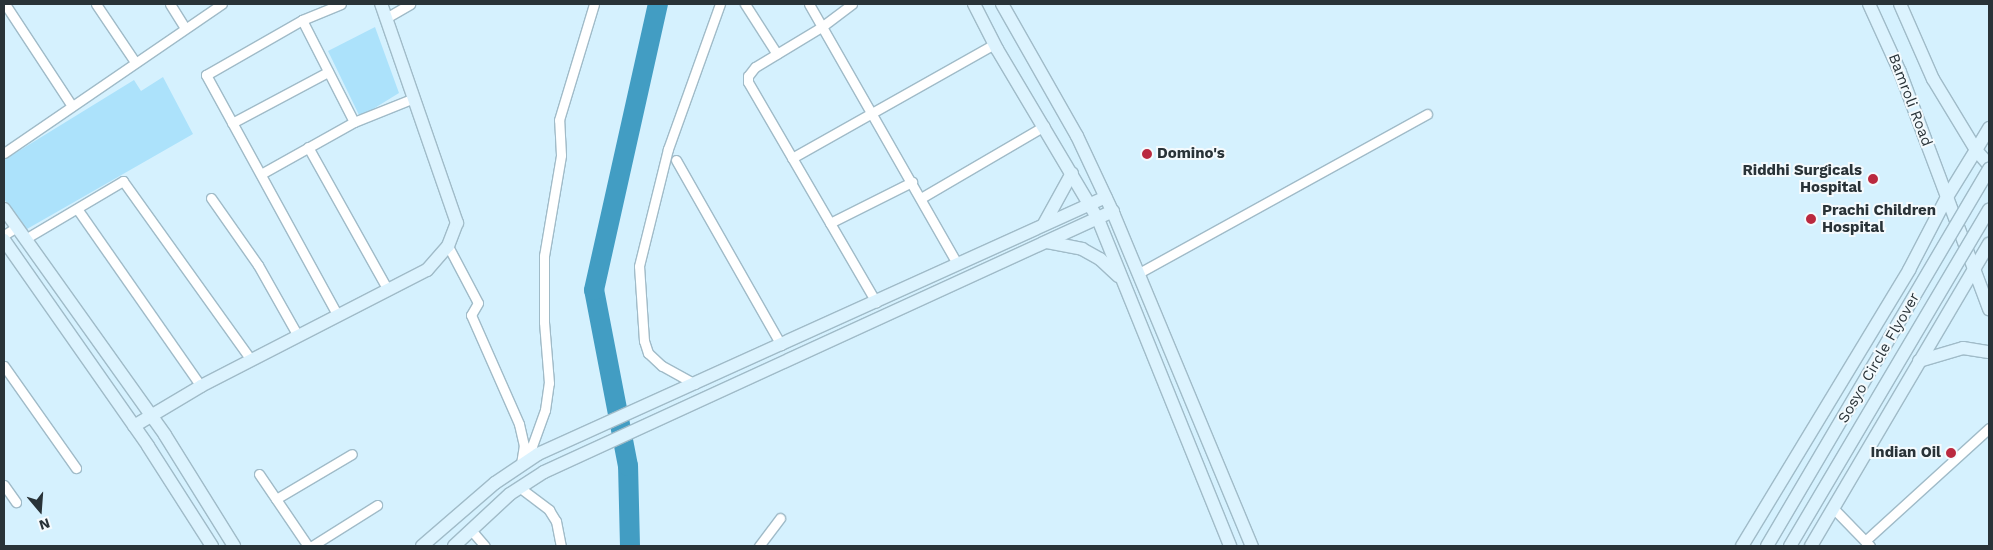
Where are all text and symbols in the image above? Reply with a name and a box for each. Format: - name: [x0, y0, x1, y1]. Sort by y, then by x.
- street label: Bamroli Road: [1884, 51, 1936, 149]
- place label: Domino's: [1157, 145, 1225, 163]
- marker: Domino's: [1141, 148, 1153, 160]
- place label: Riddhi Surgicals Hospital: [1742, 161, 1862, 196]
- marker: Riddhi Surgicals Hospital: [1866, 172, 1880, 186]
- place label: Prachi Children Hospital: [1822, 201, 1936, 236]
- marker: Prachi Children Hospital: [1804, 212, 1818, 226]
- street label: Sosyo Circle Flyover: [1834, 290, 1924, 426]
- place label: Indian Oil: [1871, 444, 1941, 462]
- marker: Indian Oil: [1945, 447, 1957, 459]
- north arrow: [15, 485, 65, 535]
- text: N: [37, 515, 52, 533]

